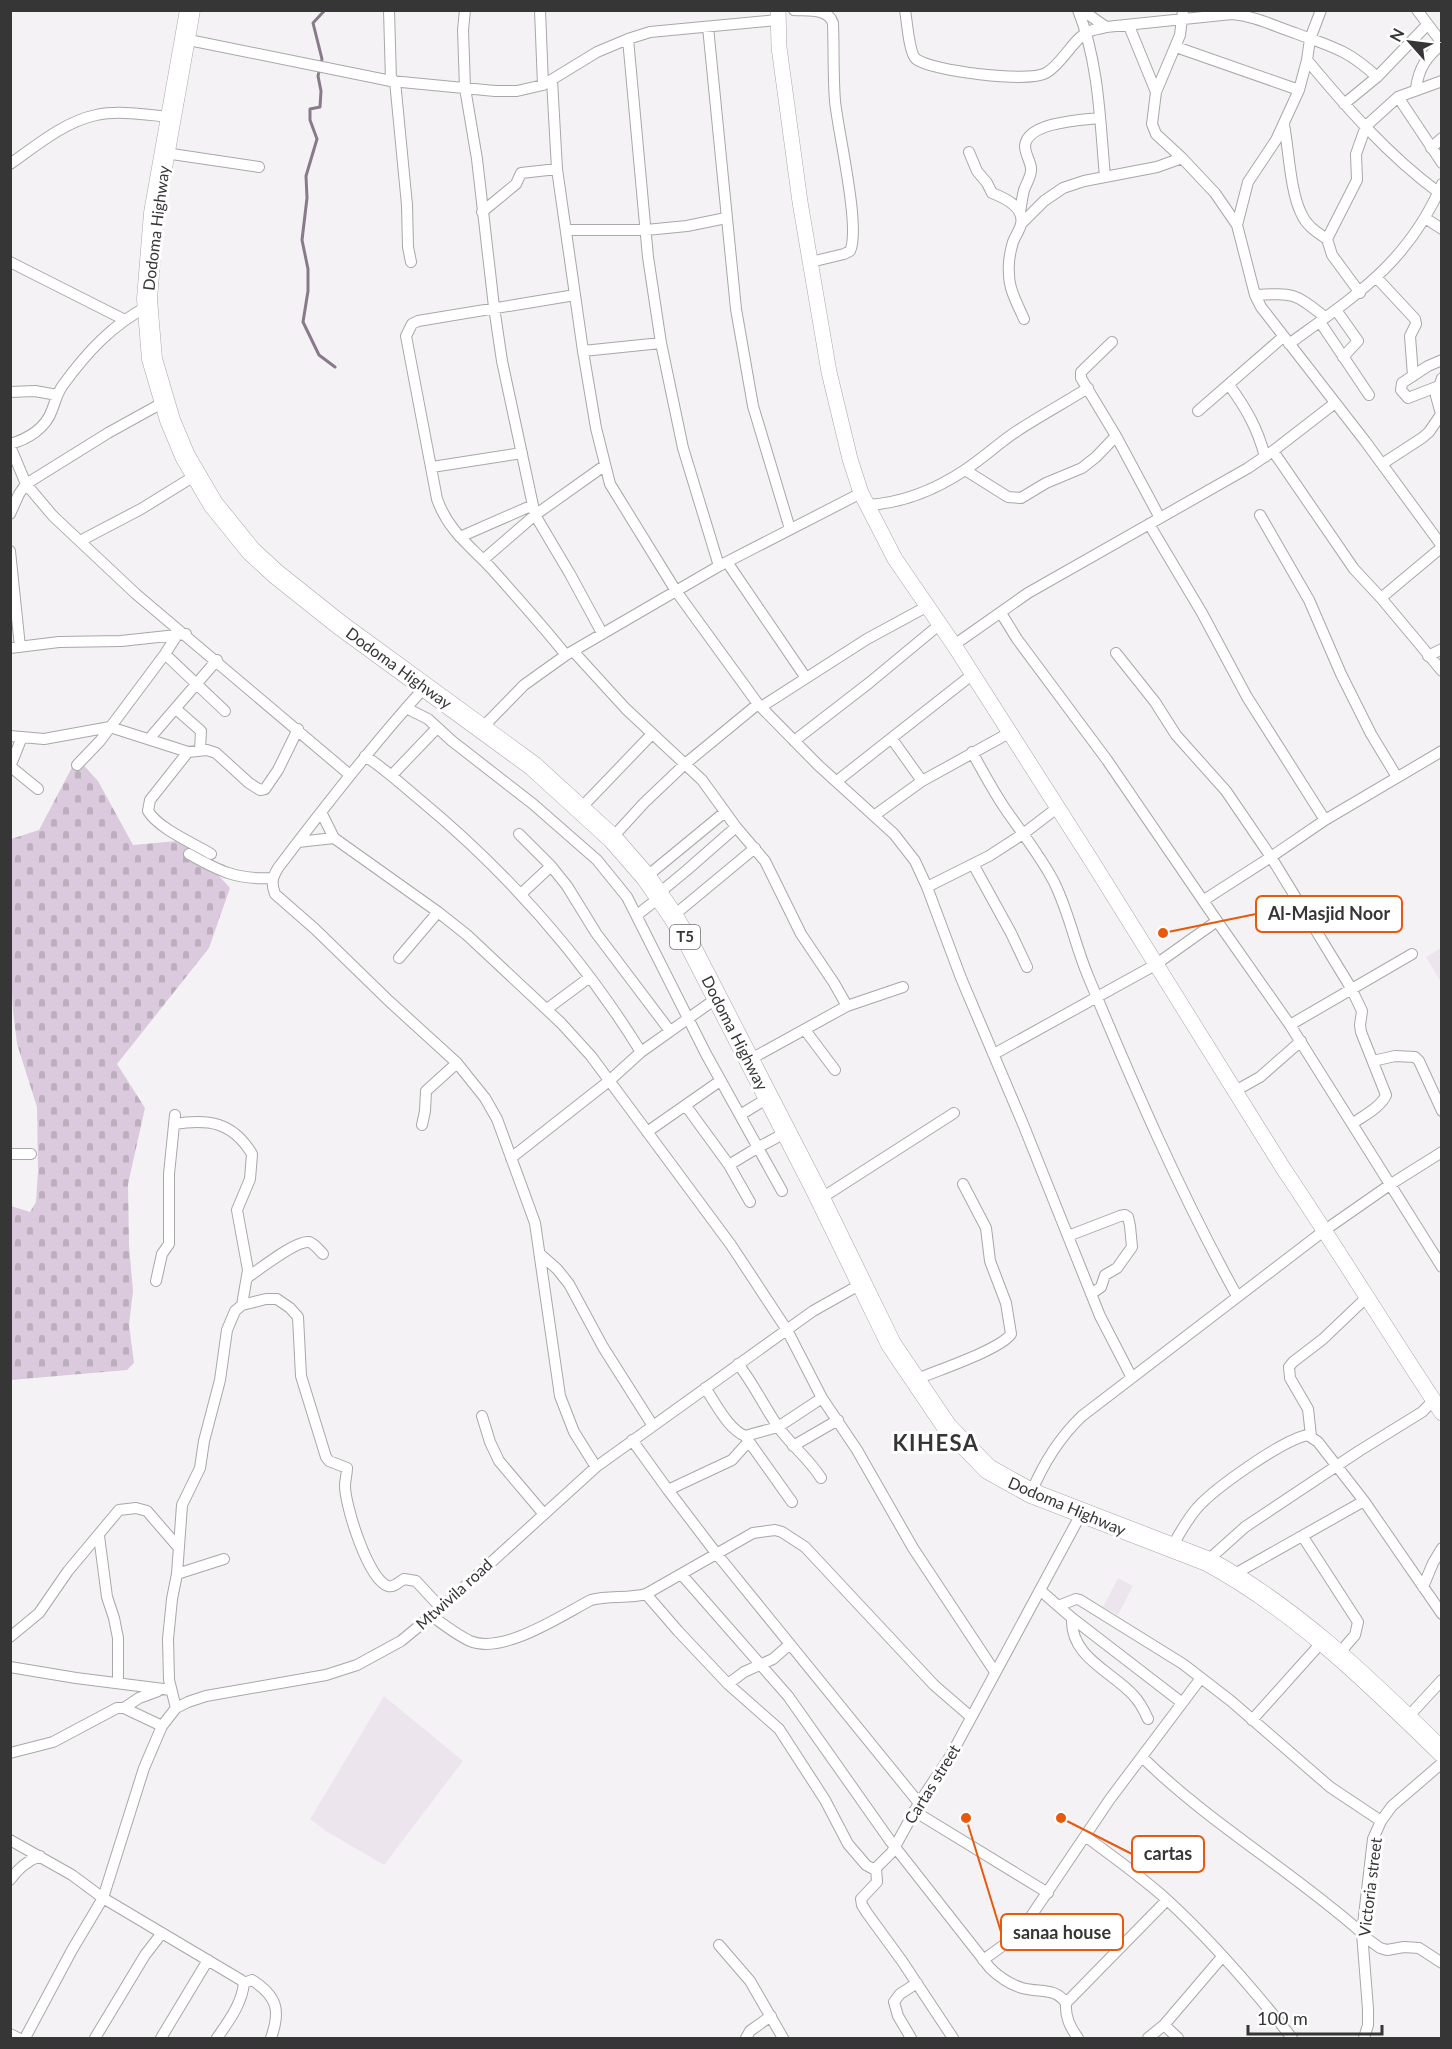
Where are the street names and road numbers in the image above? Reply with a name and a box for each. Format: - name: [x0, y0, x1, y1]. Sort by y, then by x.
- street label: Dodoma Highway: [138, 164, 173, 292]
- street label: Dodoma Highway: [343, 623, 456, 713]
- road number: T5: [670, 925, 700, 949]
- street label: Dodoma Highway: [698, 972, 773, 1094]
- street label: Dodoma Highway: [1005, 1472, 1130, 1539]
- street label: Mtwivila road: [412, 1554, 496, 1633]
- street label: Cartas street: [900, 1740, 964, 1827]
- street label: Victoria street: [1354, 1836, 1385, 1937]

